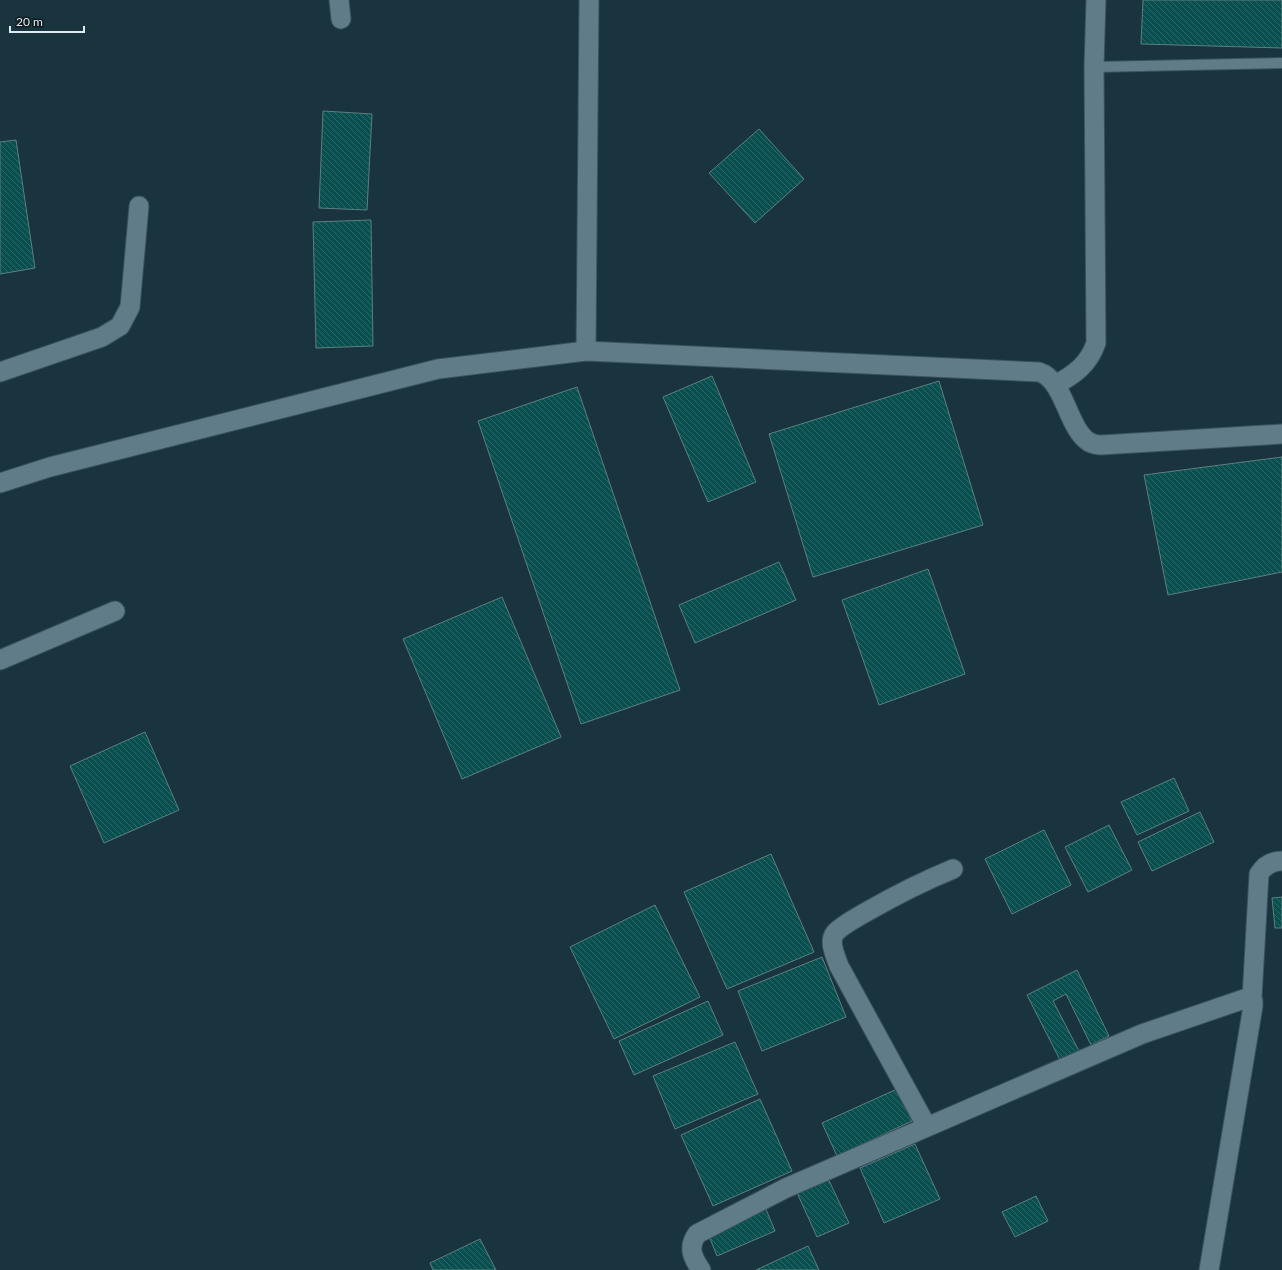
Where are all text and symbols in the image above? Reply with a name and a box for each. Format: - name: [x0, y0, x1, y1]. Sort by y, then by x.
- scale bar: [10, 8, 84, 34]
- text: 20 m: [16, 14, 43, 29]

